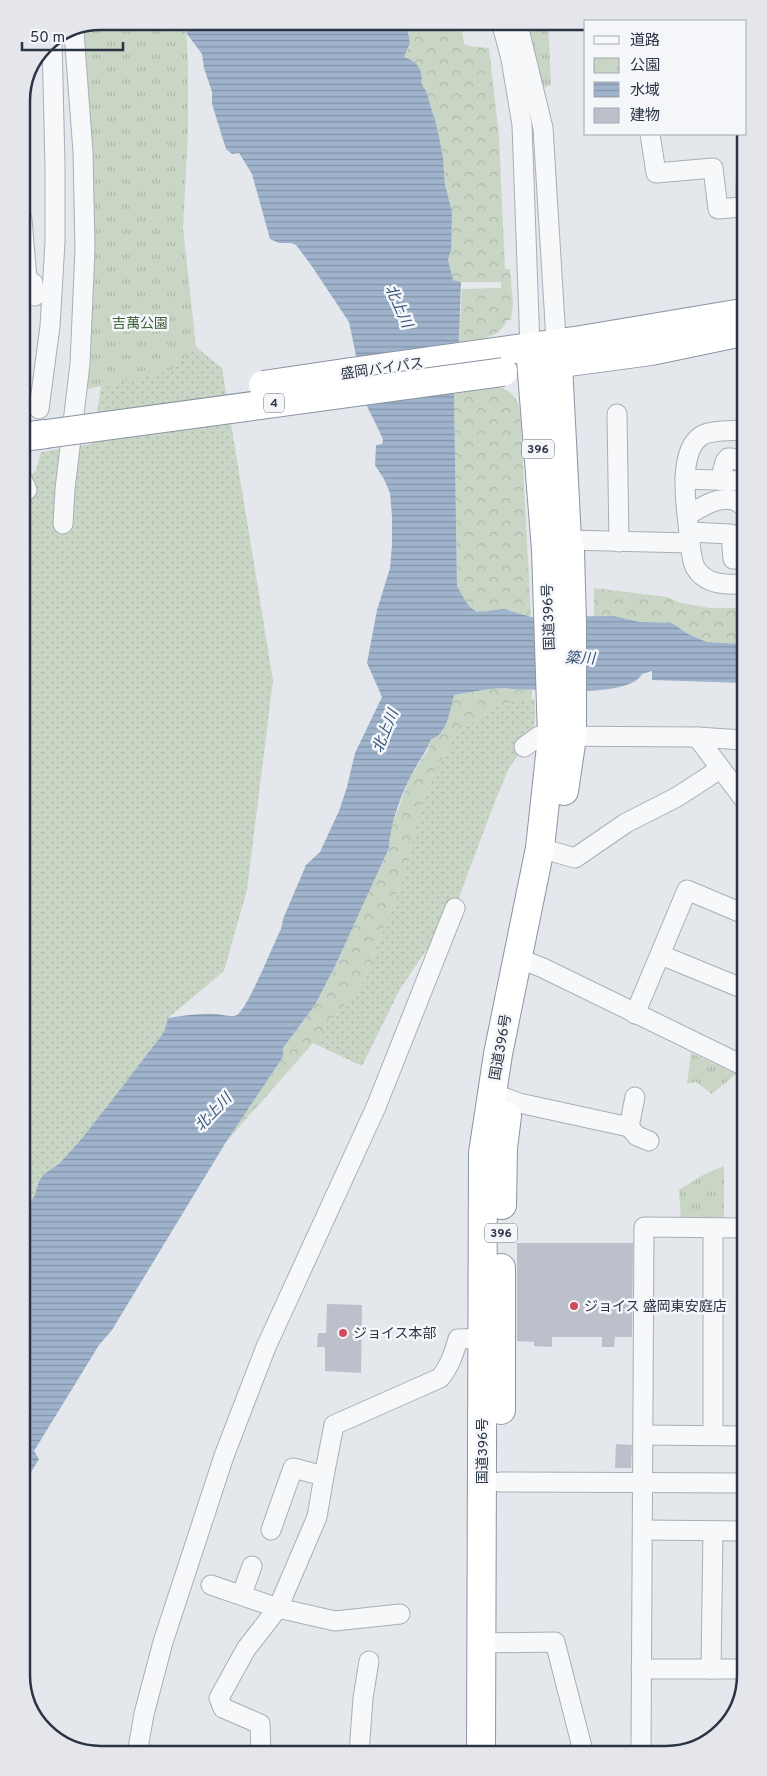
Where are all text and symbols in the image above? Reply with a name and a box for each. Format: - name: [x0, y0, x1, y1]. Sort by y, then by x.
- scale bar: [22, 20, 124, 52]
- legend: [584, 20, 747, 135]
- text: 50 m: [30, 29, 65, 48]
- text: 道路: [630, 32, 660, 51]
- text: 公園: [630, 57, 660, 76]
- text: 水域: [630, 82, 660, 101]
- text: 建物: [630, 107, 660, 126]
- water label: 北上川: [380, 282, 416, 333]
- park label: 吉萬公園: [112, 316, 168, 333]
- street label: 盛岡バイパス: [339, 354, 425, 384]
- road number: 4: [264, 393, 284, 412]
- road number: 396: [522, 439, 554, 458]
- street label: 国道396号: [540, 583, 559, 651]
- water label: 簗川: [565, 649, 597, 670]
- water label: 北上川: [369, 705, 404, 756]
- street label: 国道396号: [487, 1013, 516, 1082]
- water label: 北上川: [192, 1089, 238, 1136]
- road number: 396: [485, 1224, 517, 1242]
- place label: ジョイス 盛岡東安庭店: [584, 1298, 727, 1316]
- marker: ジョイス 盛岡東安庭店: [568, 1300, 580, 1312]
- place label: ジョイス本部: [353, 1326, 437, 1343]
- marker: ジョイス本部: [337, 1327, 349, 1339]
- street label: 国道396号: [475, 1418, 492, 1484]

